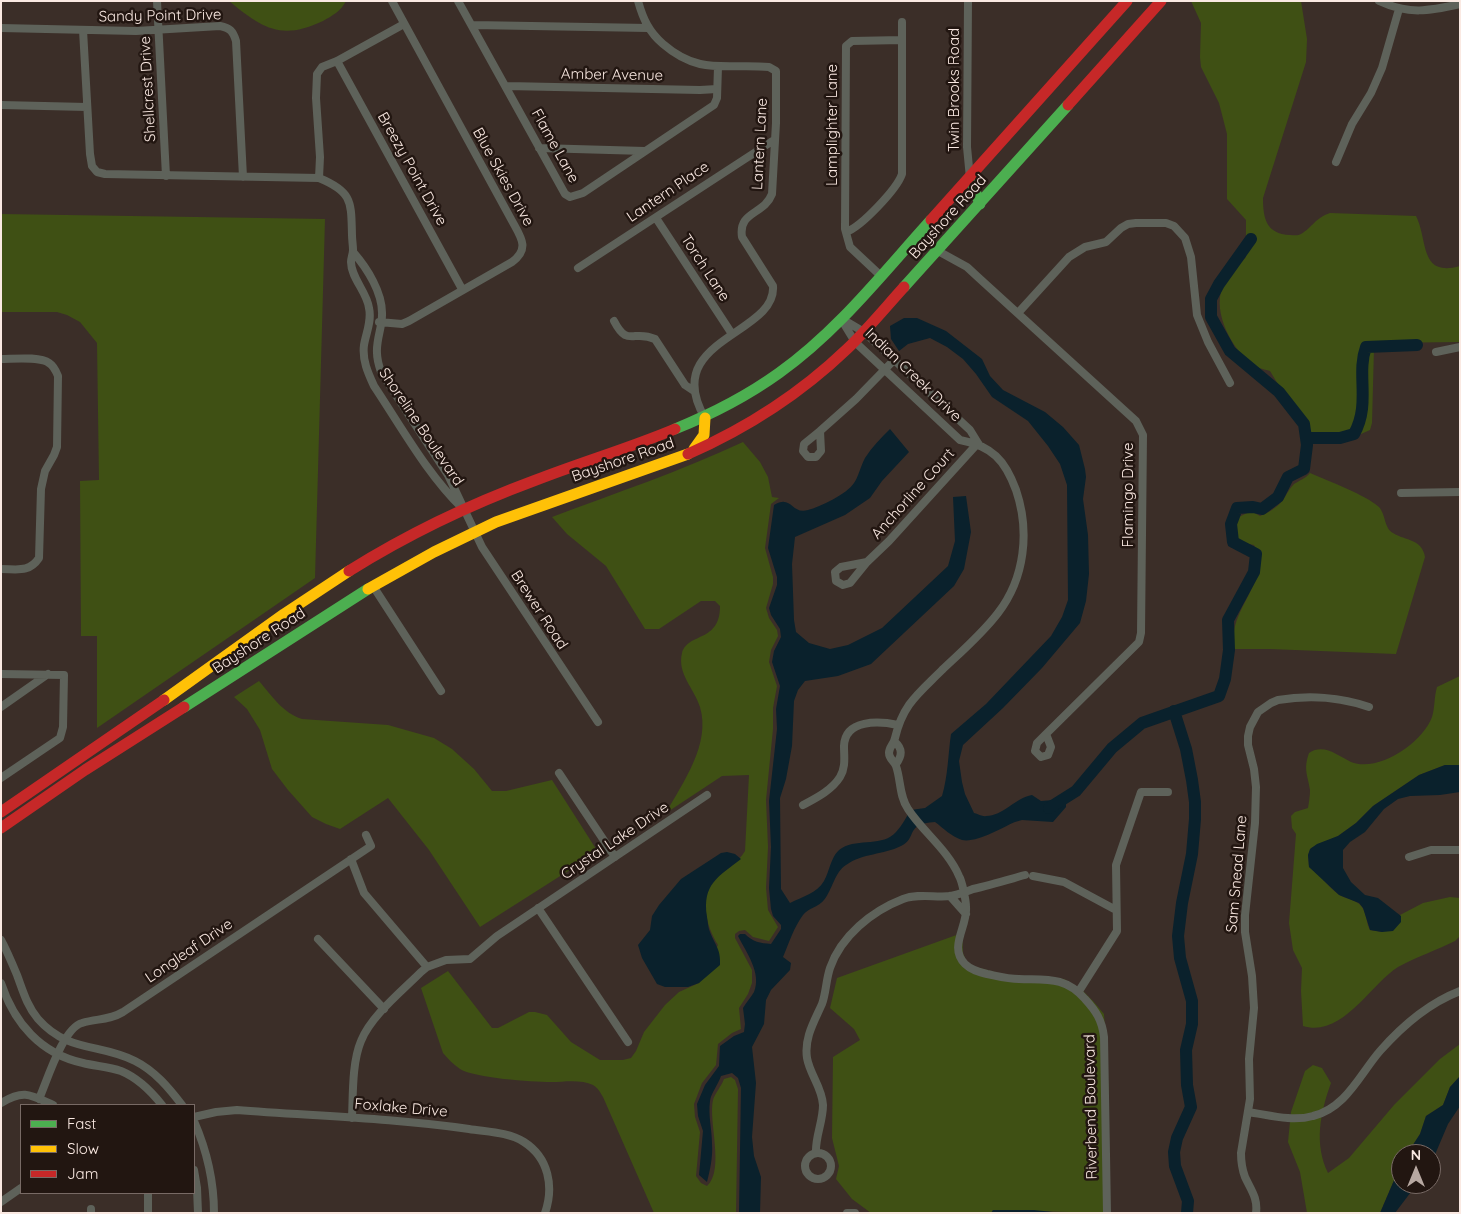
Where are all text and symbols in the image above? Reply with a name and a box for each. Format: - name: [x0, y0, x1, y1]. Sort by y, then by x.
- street label: Sandy Point Drive: [98, 6, 222, 26]
- street label: Twin Brooks Road: [945, 28, 963, 152]
- street label: Shellcrest Drive: [136, 36, 160, 142]
- street label: Lamplighter Lane: [823, 64, 841, 186]
- street label: Amber Avenue: [561, 65, 663, 85]
- street label: Lantern Lane: [749, 98, 771, 190]
- street label: Flame Lane: [527, 106, 583, 186]
- street label: Breezy Point Drive: [373, 109, 451, 229]
- street label: Blue Skies Drive: [469, 125, 537, 229]
- street label: Lantern Place: [623, 158, 713, 226]
- street label: Bayshore Road: [905, 171, 991, 263]
- street label: Torch Lane: [677, 231, 733, 305]
- street label: Indian Creek Drive: [861, 324, 965, 426]
- street label: Shoreline Boulevard: [375, 365, 467, 489]
- street label: Bayshore Road: [569, 434, 677, 486]
- street label: Flamingo Drive: [1119, 443, 1137, 547]
- street label: Anchorline Court: [868, 445, 958, 543]
- street label: Brewer Road: [507, 567, 571, 653]
- street label: Bayshore Road: [209, 604, 309, 678]
- street label: Crystal Lake Drive: [558, 798, 672, 884]
- street label: Sam Snead Lane: [1223, 815, 1251, 933]
- street label: Longleaf Drive: [142, 915, 236, 987]
- street label: Riverbend Boulevard: [1081, 1034, 1101, 1180]
- street label: Foxlake Drive: [354, 1095, 448, 1121]
- legend: [20, 1104, 195, 1194]
- text: Fast: [67, 1114, 96, 1133]
- text: Slow: [67, 1139, 99, 1158]
- north arrow: [1391, 1144, 1441, 1194]
- text: N: [1411, 1146, 1421, 1164]
- text: Jam: [67, 1164, 98, 1183]

